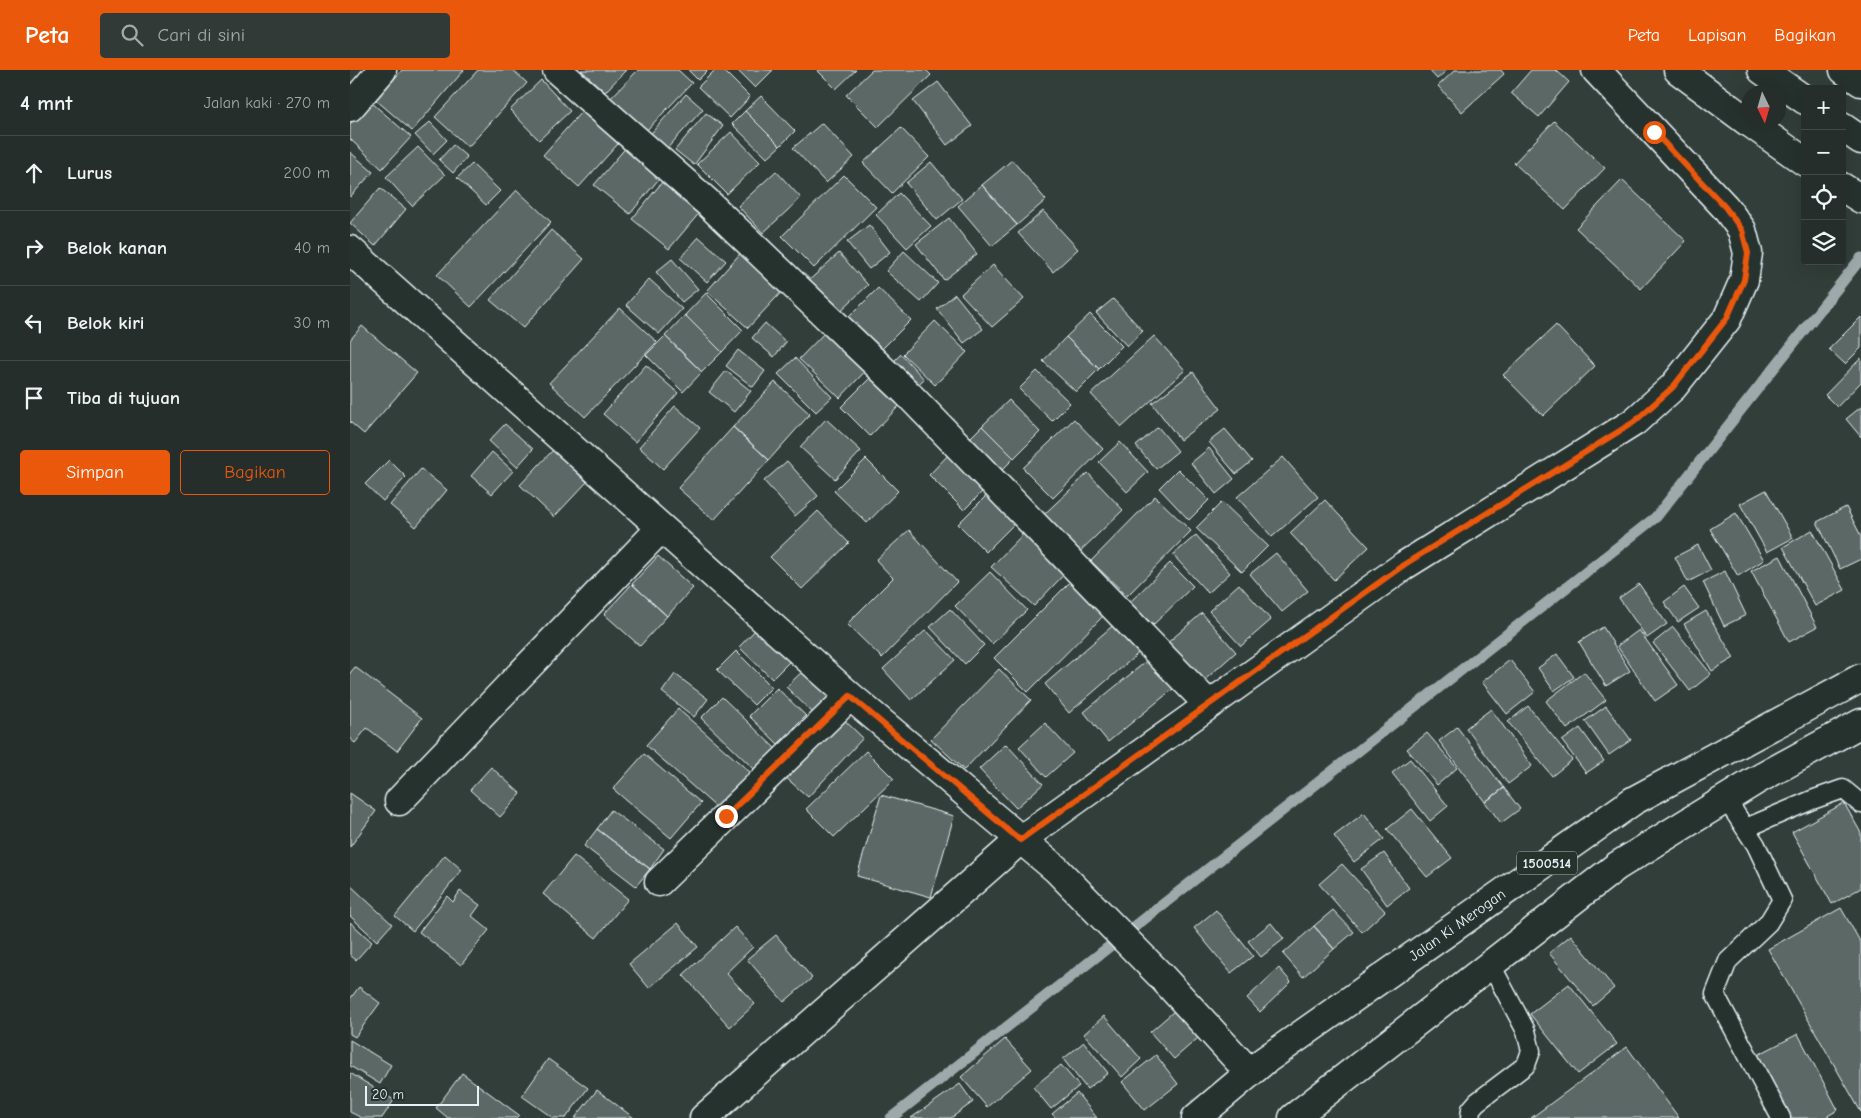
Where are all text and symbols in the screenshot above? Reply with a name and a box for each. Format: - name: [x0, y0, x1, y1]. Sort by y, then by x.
- search box: [100, 13, 450, 58]
- text: Peta: [25, 21, 70, 49]
- icon: search: [118, 21, 146, 49]
- text: Cari di sini: [158, 24, 245, 46]
- text: Peta: [1628, 25, 1660, 46]
- text: Lapisan: [1688, 25, 1746, 46]
- text: Bagikan: [1774, 25, 1836, 46]
- north arrow: [1741, 85, 1786, 130]
- map controls: [1801, 85, 1846, 265]
- button: +: [1801, 85, 1846, 130]
- text: 4 mnt: [20, 91, 72, 115]
- text: Jalan kaki · 270 m: [204, 94, 330, 112]
- route start: [1643, 121, 1666, 144]
- button: −: [1801, 130, 1846, 175]
- icon: ahead: [20, 159, 48, 187]
- text: Lurus: [67, 162, 112, 184]
- text: 200 m: [284, 164, 330, 182]
- button: locate: [1801, 175, 1846, 220]
- button: layers: [1801, 220, 1846, 265]
- icon: right: [20, 234, 48, 262]
- text: Belok kanan: [67, 237, 167, 259]
- text: 40 m: [294, 239, 330, 257]
- icon: left: [20, 309, 48, 337]
- text: Belok kiri: [67, 312, 144, 334]
- text: 30 m: [294, 314, 330, 332]
- icon: arrive: [20, 384, 48, 412]
- text: Tiba di tujuan: [67, 387, 180, 409]
- button: Simpan: [20, 450, 170, 495]
- button: Bagikan: [180, 450, 330, 495]
- route end: [715, 805, 738, 828]
- road number: 1500514: [1517, 851, 1577, 874]
- street label: Jalan Ki Merogan: [1406, 885, 1509, 965]
- scale bar: [365, 1083, 479, 1106]
- text: 20 m: [372, 1086, 404, 1103]

